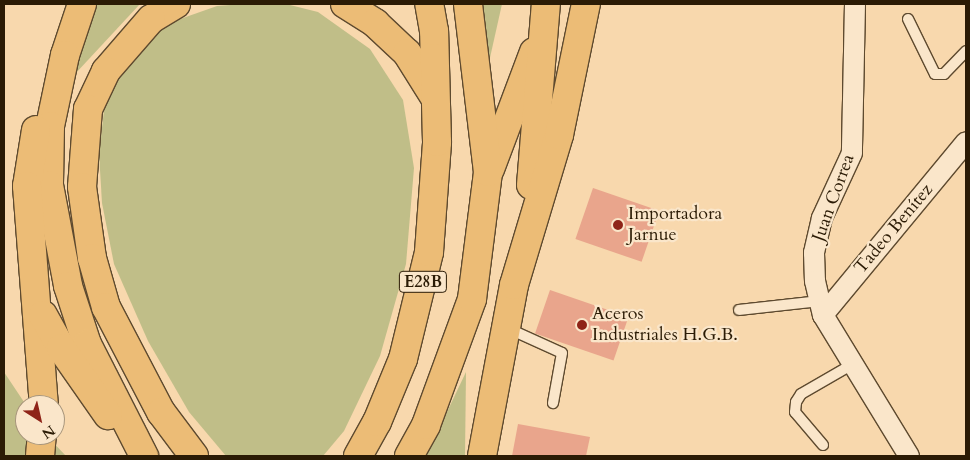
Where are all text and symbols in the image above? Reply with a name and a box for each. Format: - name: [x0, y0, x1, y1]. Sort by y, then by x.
- street label: Juan Correa: [808, 151, 860, 245]
- street label: Tadeo Benítez: [850, 180, 938, 278]
- place label: Importadora Jarnue: [628, 204, 722, 246]
- marker: Importadora Jarnue: [612, 219, 624, 231]
- road number: E28B: [398, 268, 448, 296]
- place label: Aceros Industriales H.G.B.: [592, 304, 738, 346]
- marker: Aceros Industriales H.G.B.: [576, 319, 588, 331]
- north arrow: [15, 395, 65, 445]
- text: N: [38, 421, 59, 443]

